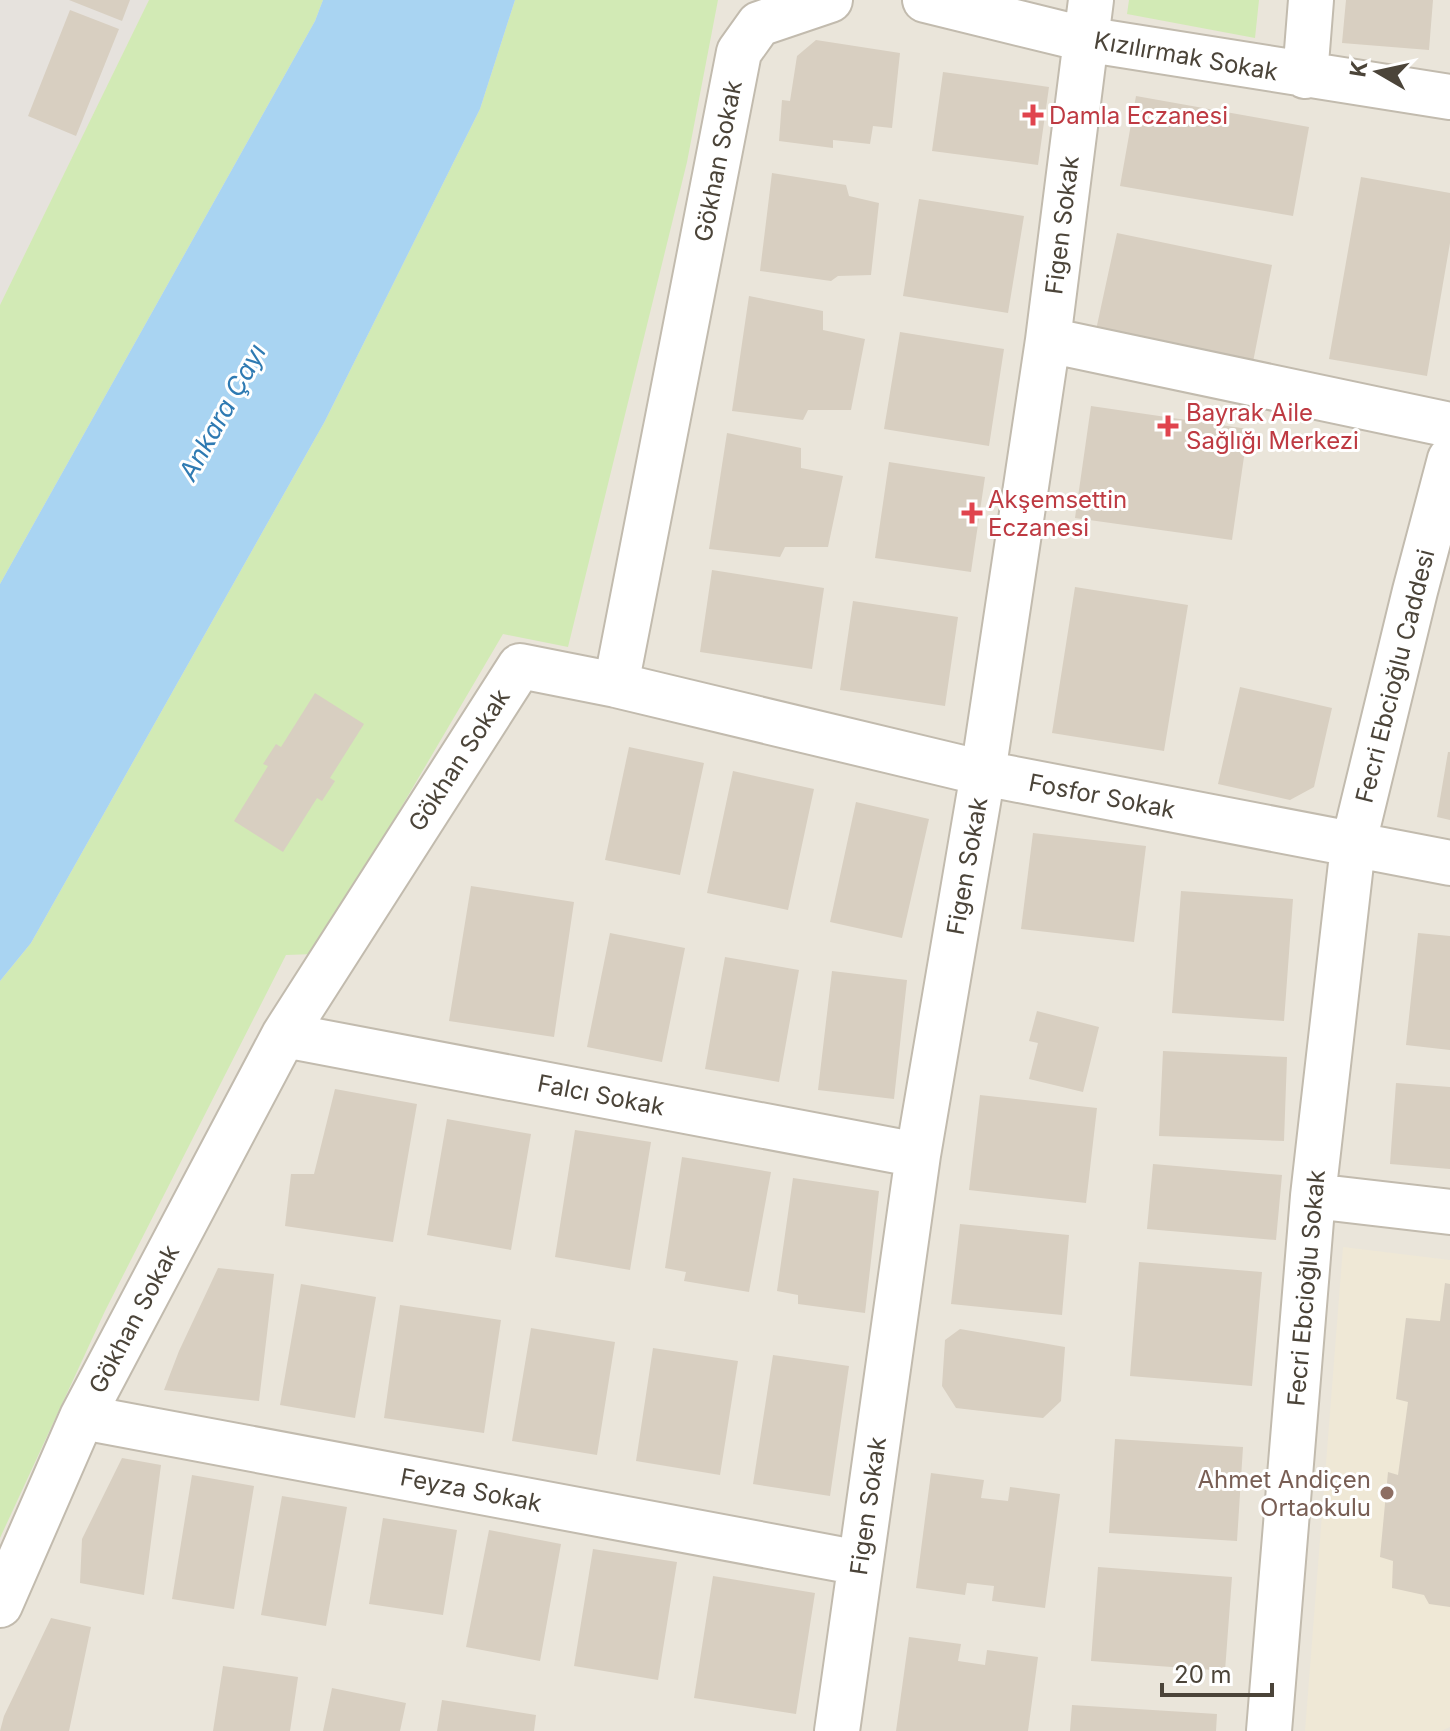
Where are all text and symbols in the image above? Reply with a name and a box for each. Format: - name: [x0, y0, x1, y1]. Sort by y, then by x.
- street label: Kızılırmak Sokak: [1092, 26, 1280, 86]
- north arrow: [1338, 32, 1418, 112]
- text: K: [1344, 59, 1372, 79]
- street label: Gökhan Sokak: [688, 78, 748, 244]
- place label: Damla Eczanesi: [1049, 101, 1228, 130]
- marker: Damla Eczanesi: [1024, 106, 1042, 124]
- street label: Figen Sokak: [1039, 154, 1085, 296]
- water label: Ankara Çayı: [171, 338, 272, 486]
- place label: Bayrak Aile Sağlığı Merkezi: [1186, 398, 1359, 455]
- marker: Bayrak Aile Sağlığı Merkezi: [1157, 415, 1179, 437]
- place label: Akşemsettin Eczanesi: [988, 485, 1127, 542]
- marker: Akşemsettin Eczanesi: [963, 504, 981, 522]
- street label: Fecri Ebcioğlu Caddesi: [1349, 546, 1441, 806]
- street label: Gökhan Sokak: [402, 683, 516, 837]
- street label: Fosfor Sokak: [1026, 768, 1178, 824]
- street label: Figen Sokak: [941, 795, 993, 937]
- street label: Falcı Sokak: [535, 1068, 667, 1122]
- street label: Fecri Ebcioğlu Sokak: [1281, 1169, 1331, 1407]
- street label: Gökhan Sokak: [83, 1240, 185, 1398]
- street label: Figen Sokak: [844, 1435, 892, 1577]
- street label: Feyza Sokak: [398, 1462, 544, 1518]
- place label: Ahmet Andiçen Ortaokulu: [1198, 1465, 1371, 1522]
- marker: Ahmet Andiçen Ortaokulu: [1378, 1484, 1396, 1502]
- scale bar: [1162, 1647, 1272, 1697]
- text: 20 m: [1174, 1660, 1232, 1689]

